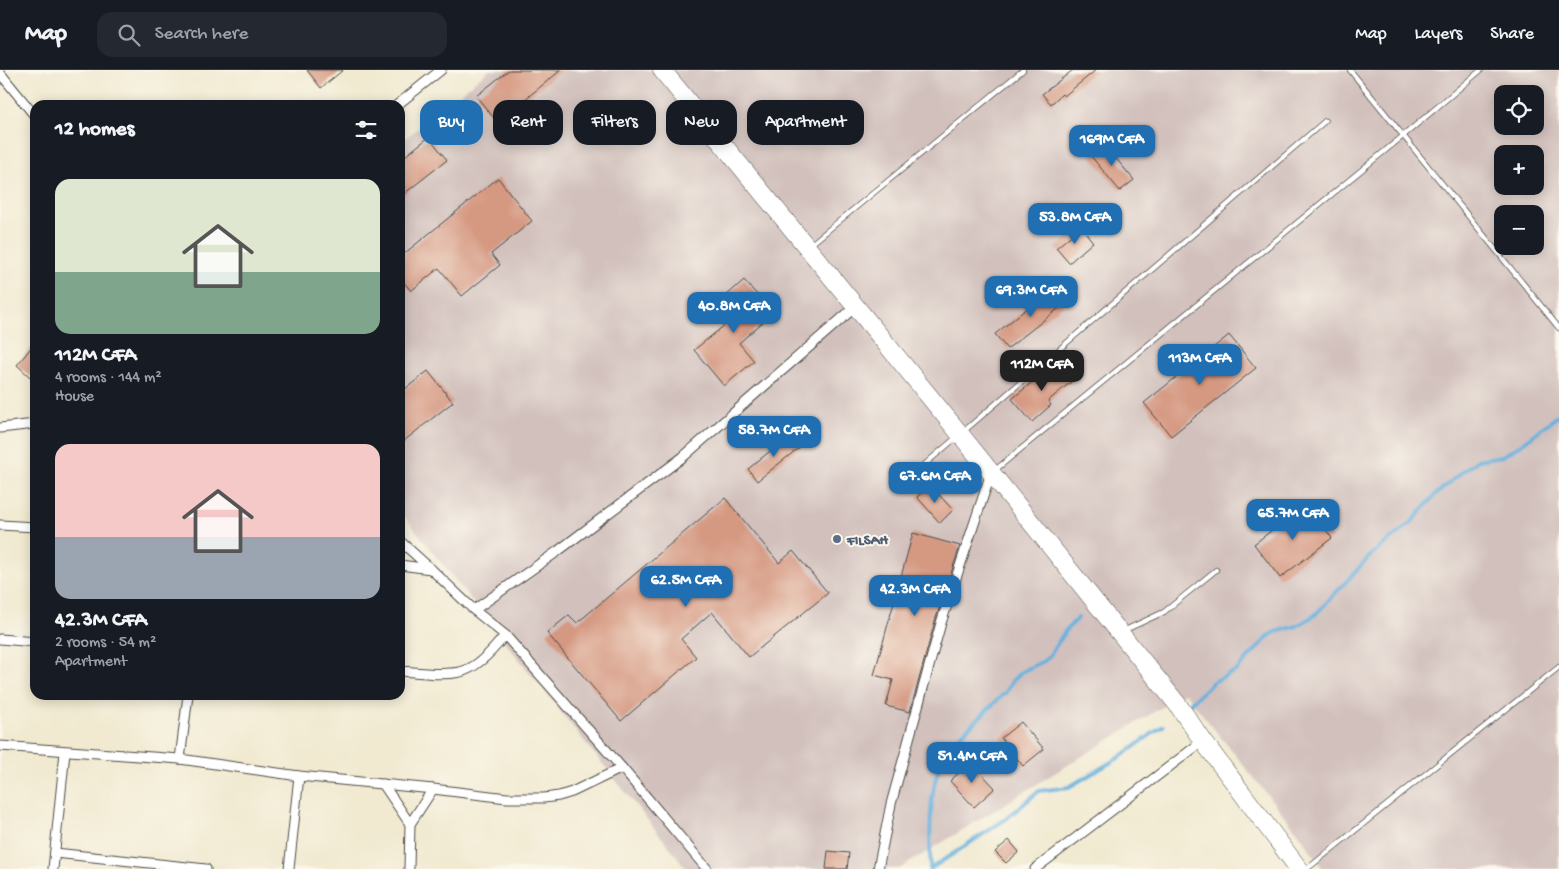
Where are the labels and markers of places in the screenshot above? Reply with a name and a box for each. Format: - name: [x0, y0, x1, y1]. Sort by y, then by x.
- pin: 169M CFA: [1060, 124, 1164, 167]
- pin: 53.8M CFA: [1018, 202, 1132, 245]
- pin: 69.3M CFA: [974, 276, 1088, 318]
- pin: 40.8M CFA: [677, 292, 791, 334]
- pin: 113M CFA: [1148, 344, 1252, 386]
- pin: 112M CFA: [990, 350, 1094, 392]
- pin: 58.7M CFA: [717, 416, 831, 458]
- pin: 67.6M CFA: [878, 462, 992, 504]
- pin: 65.7M CFA: [1236, 498, 1350, 541]
- place label: FILSAH: [846, 532, 889, 550]
- marker: FILSAH: [831, 533, 843, 545]
- pin: 62.5M CFA: [629, 566, 743, 608]
- pin: 42.3M CFA: [858, 574, 972, 617]
- pin: 51.4M CFA: [915, 742, 1029, 784]

